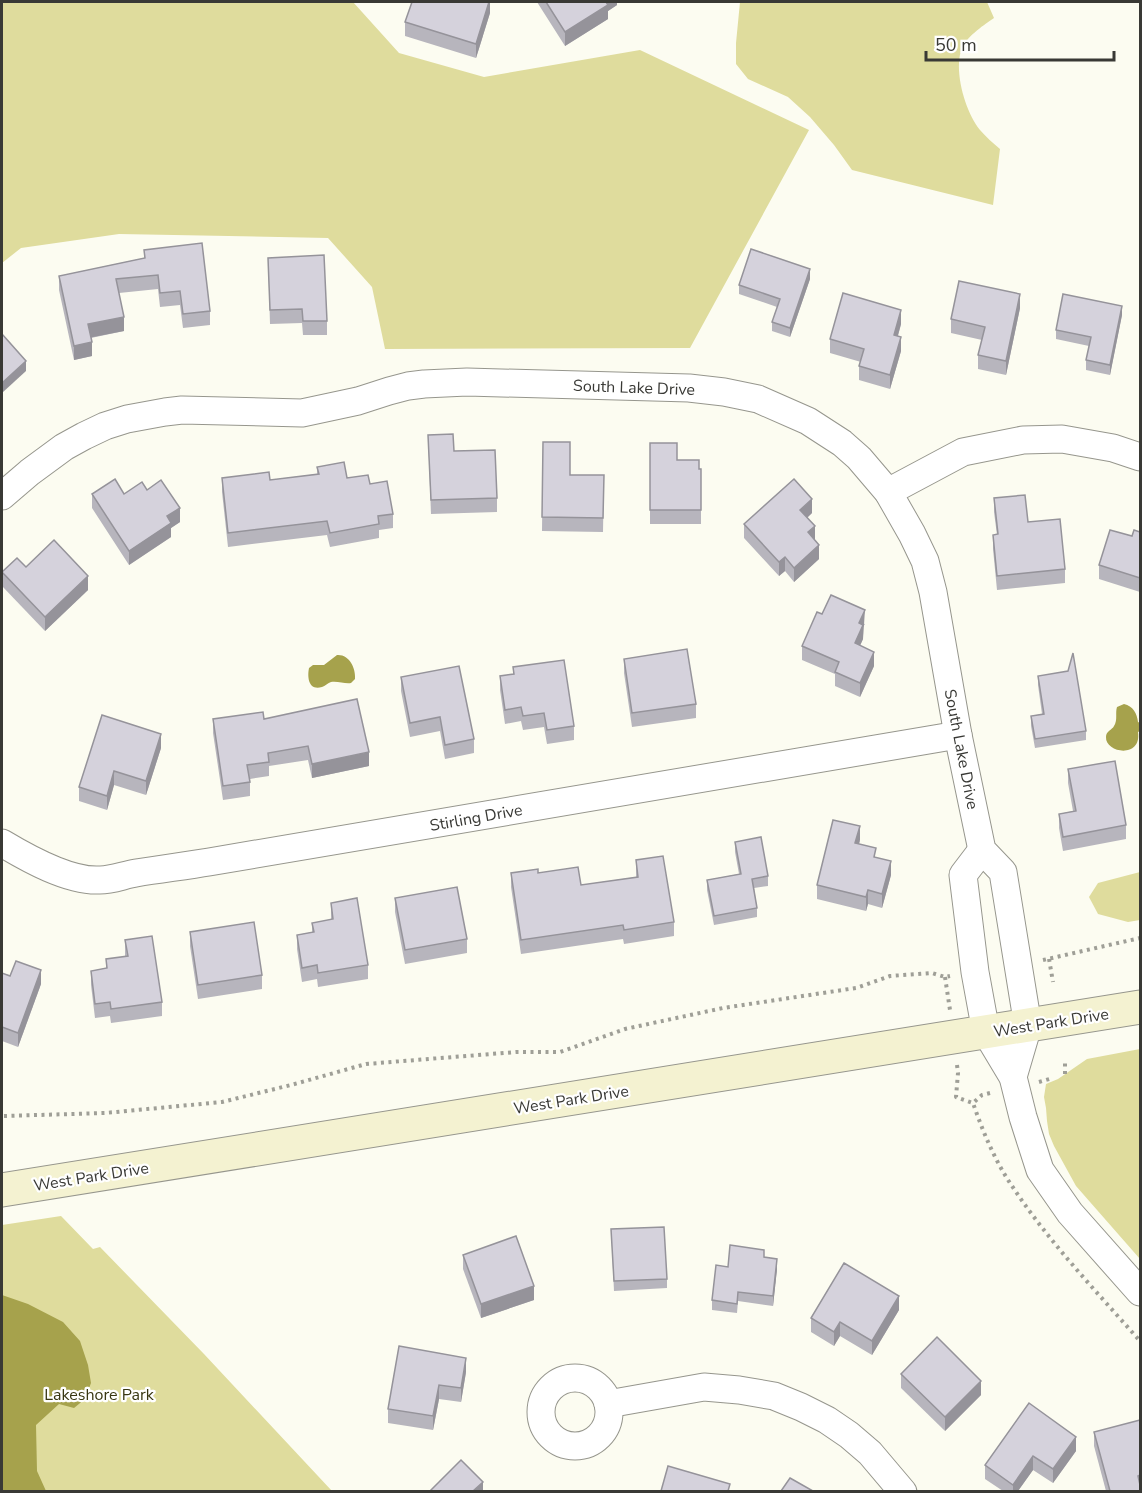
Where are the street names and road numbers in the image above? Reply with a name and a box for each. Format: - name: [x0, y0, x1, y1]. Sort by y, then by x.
- street label: South Lake Drive: [573, 375, 695, 401]
- street label: South Lake Drive: [939, 687, 983, 811]
- street label: Stirling Drive: [428, 799, 524, 837]
- street label: West Park Drive: [992, 1003, 1110, 1043]
- street label: West Park Drive: [512, 1080, 630, 1120]
- street label: West Park Drive: [32, 1157, 150, 1197]

